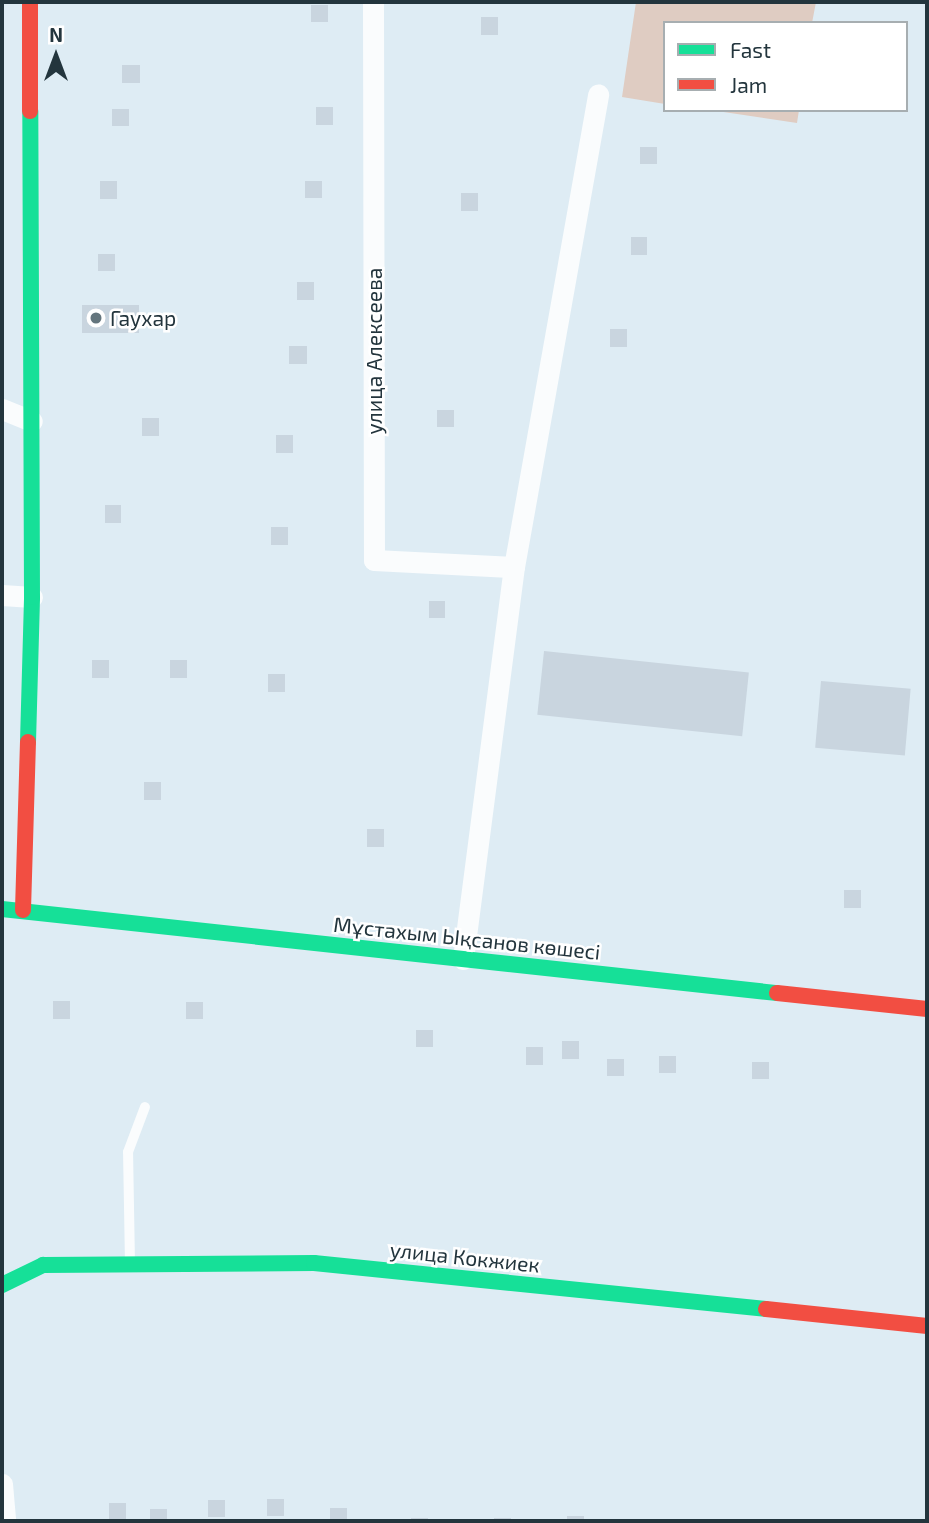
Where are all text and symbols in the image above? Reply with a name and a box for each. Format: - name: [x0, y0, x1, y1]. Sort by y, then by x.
- north arrow: [21, 21, 91, 91]
- legend: [663, 21, 908, 112]
- text: N: [49, 23, 63, 46]
- text: Fast: [730, 37, 771, 62]
- text: Jam: [730, 72, 767, 97]
- street label: улица Алексеева: [361, 268, 387, 434]
- place label: Гаухар: [110, 305, 176, 331]
- marker: Гаухар: [88, 310, 104, 326]
- street label: Мұстахым Ықсанов көшесі: [332, 911, 602, 965]
- street label: улица Кокжиек: [389, 1237, 541, 1277]

